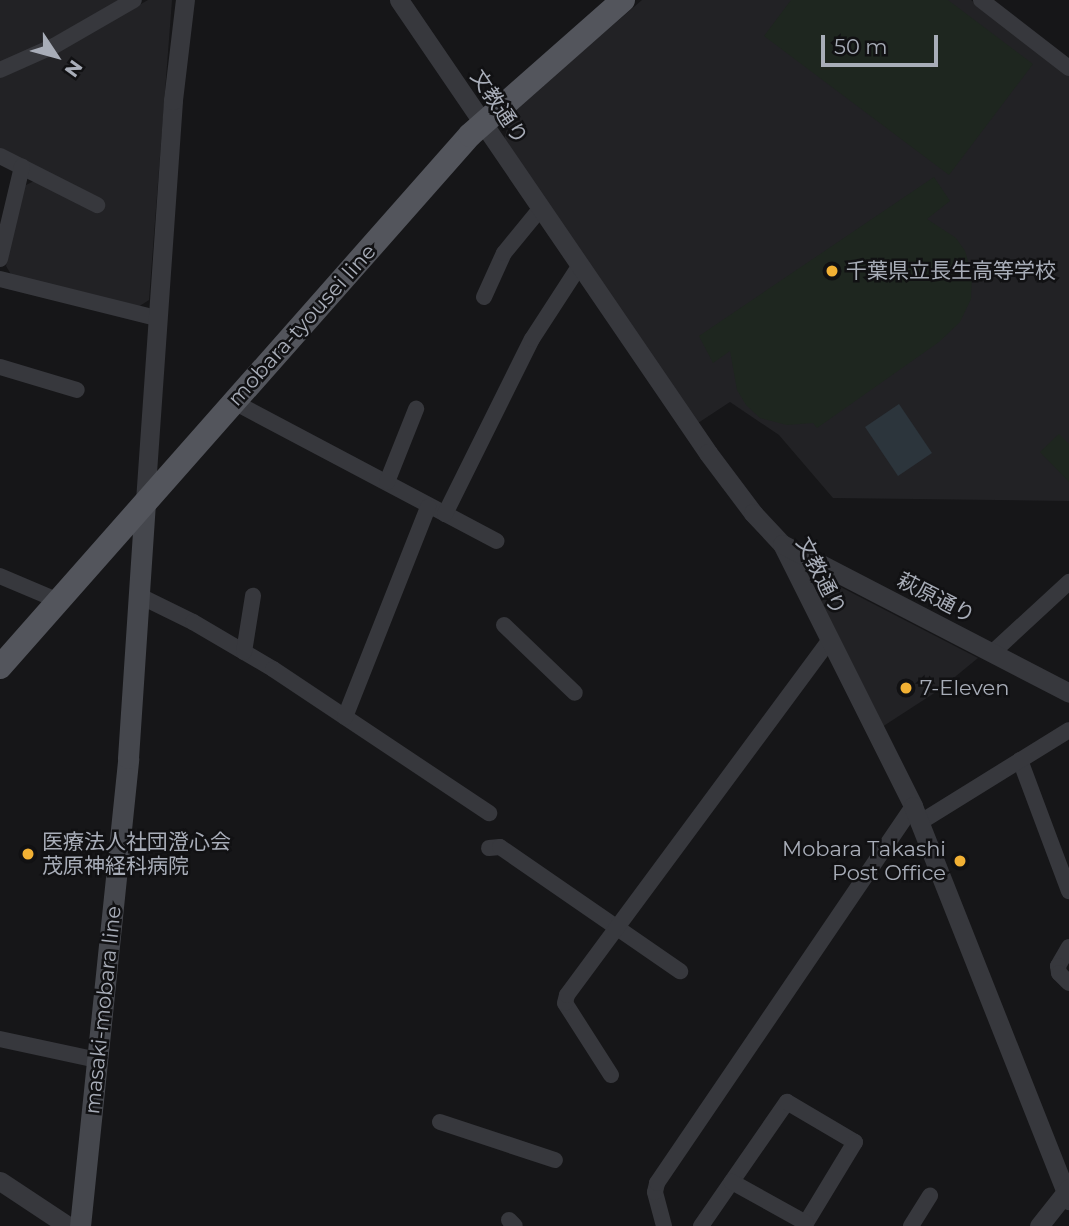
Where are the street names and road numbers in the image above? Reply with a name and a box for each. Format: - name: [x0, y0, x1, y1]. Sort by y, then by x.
- street label: 文教通り: [465, 65, 533, 149]
- street label: mobara-tyousei line: [223, 239, 381, 411]
- street label: 文教通り: [791, 533, 851, 619]
- street label: 萩原通り: [893, 568, 979, 628]
- street label: masaki-mobara line: [80, 905, 126, 1115]

